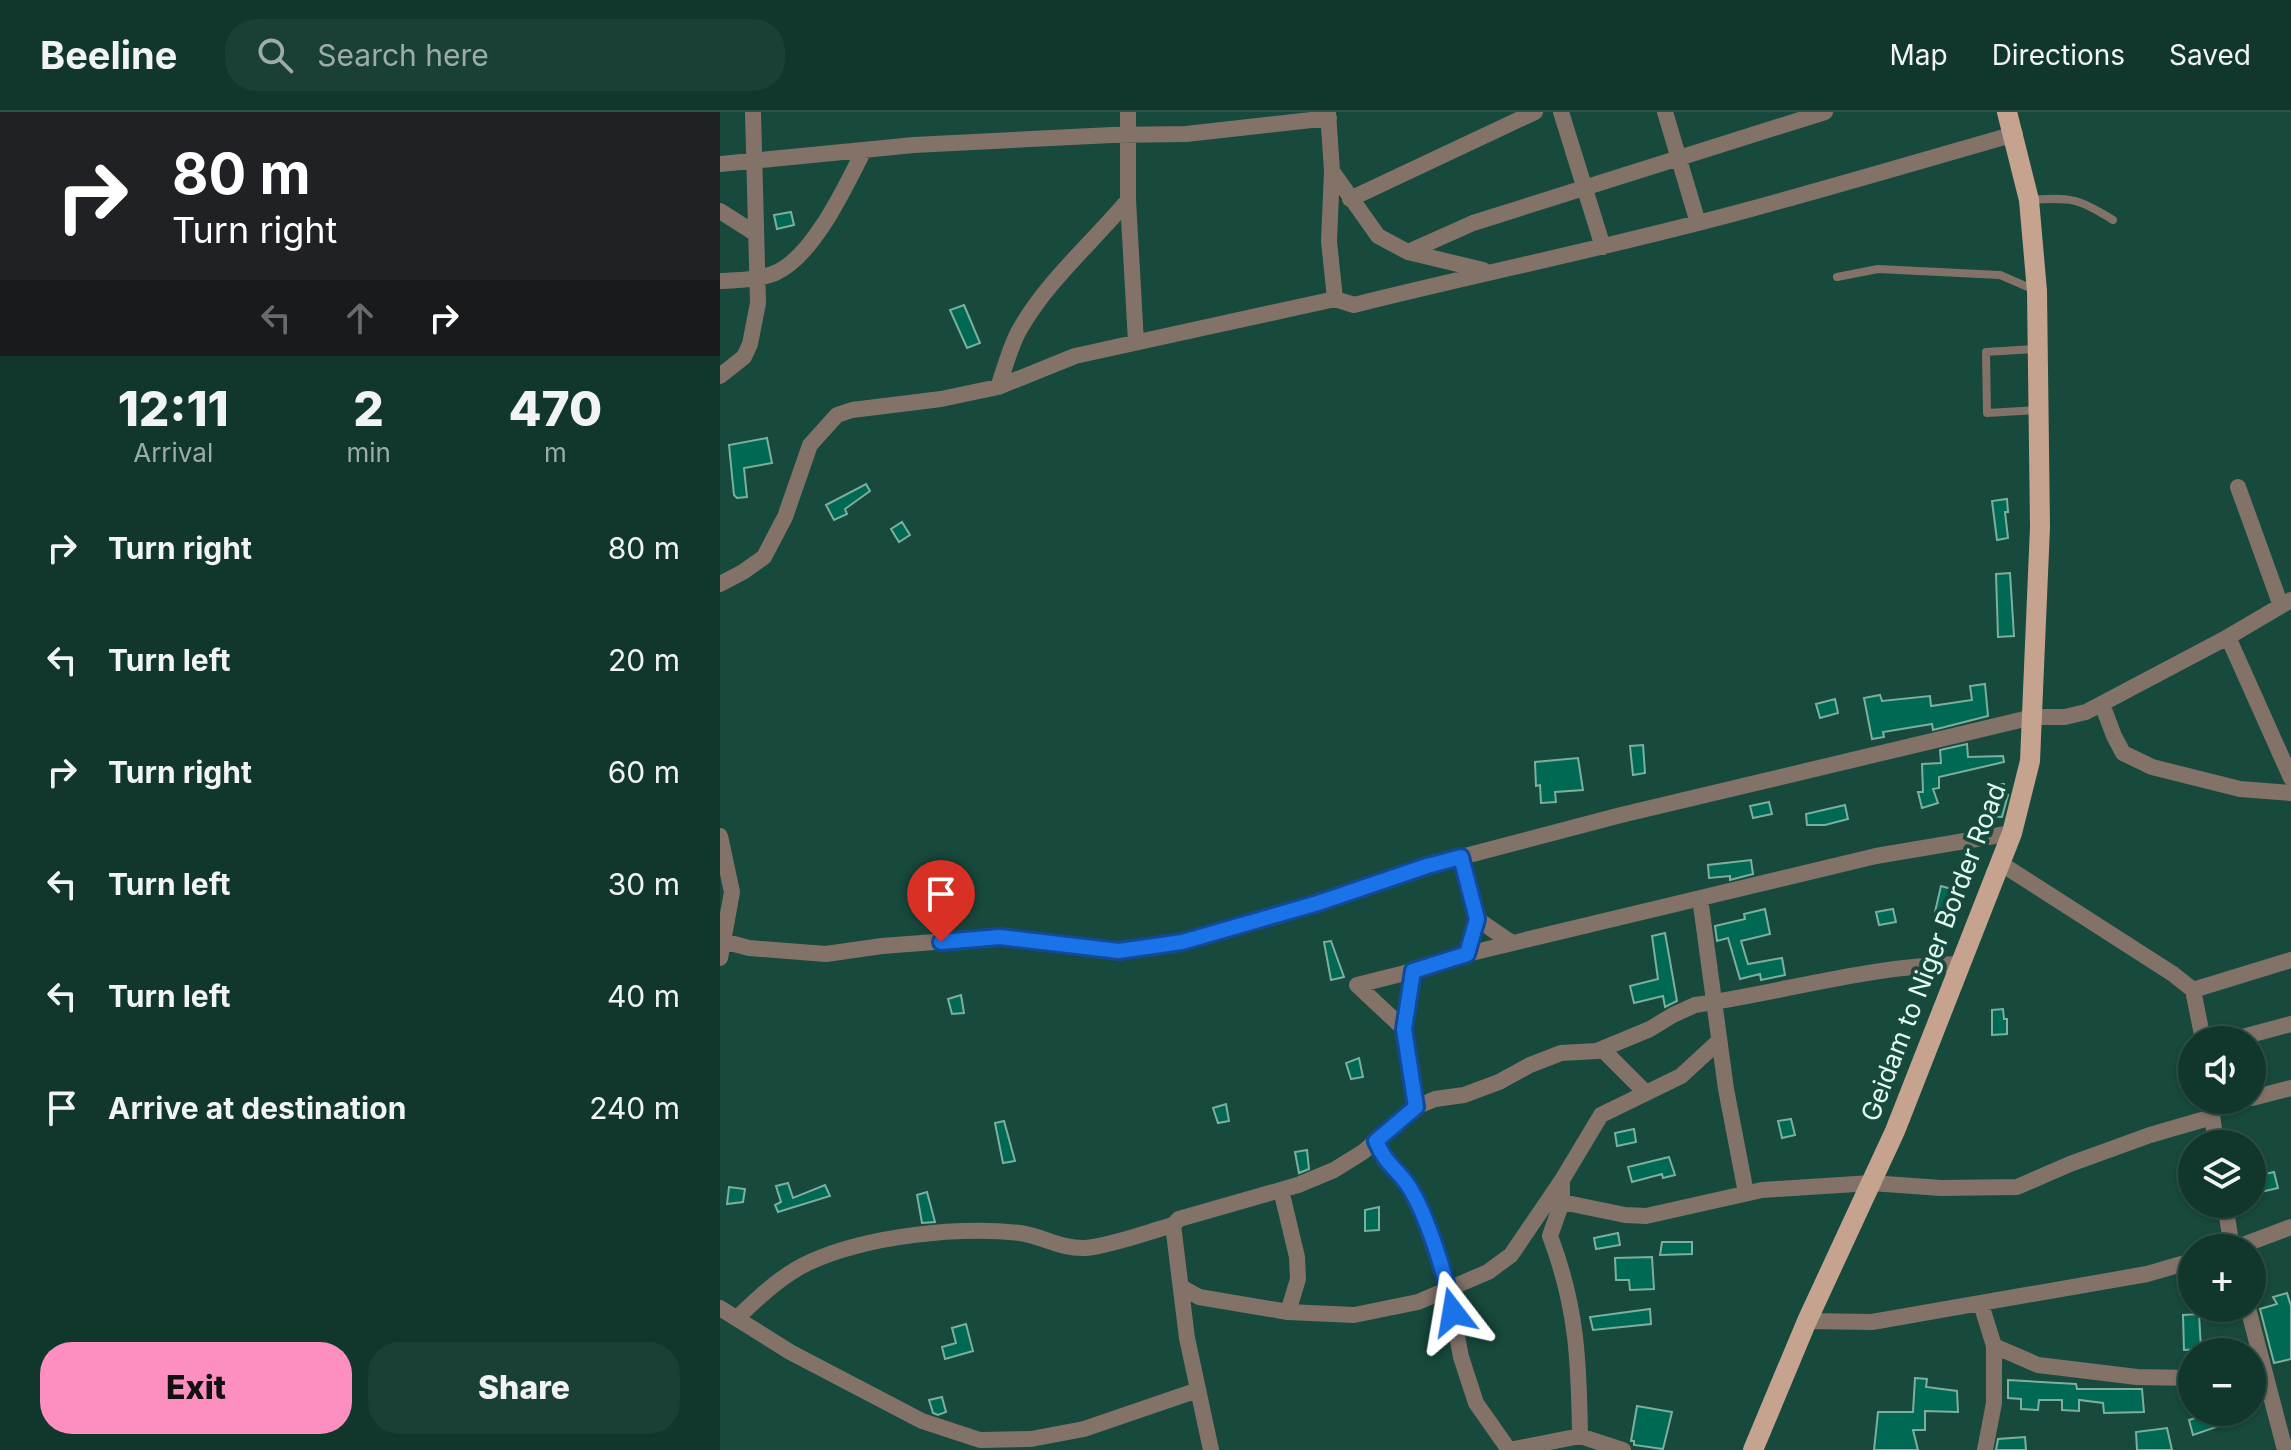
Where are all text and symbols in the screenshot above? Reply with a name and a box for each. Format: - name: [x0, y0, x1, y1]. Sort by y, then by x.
- search box: [225, 19, 785, 91]
- text: Beeline: [40, 32, 177, 78]
- icon: search: [253, 33, 297, 77]
- text: Search here: [317, 37, 489, 73]
- text: Map: [1889, 38, 1948, 72]
- text: Directions: [1992, 38, 2125, 72]
- text: Saved: [2169, 38, 2251, 72]
- text: 80 m: [172, 140, 311, 208]
- icon: right: [40, 144, 144, 248]
- text: Turn right: [172, 208, 337, 252]
- icon: left: [254, 296, 298, 340]
- icon: ahead: [338, 296, 382, 340]
- icon: right: [422, 296, 466, 340]
- text: 12:11: [118, 379, 229, 438]
- text: 2: [353, 379, 384, 438]
- text: 470: [509, 379, 602, 438]
- text: Arrival: [133, 437, 213, 468]
- text: min: [346, 437, 391, 468]
- text: m: [544, 437, 567, 468]
- icon: right: [40, 526, 84, 570]
- text: Turn right: [108, 530, 252, 566]
- text: 80 m: [608, 530, 680, 566]
- icon: left: [40, 638, 84, 682]
- text: Turn left: [108, 642, 230, 678]
- text: 20 m: [608, 642, 680, 678]
- icon: right: [40, 750, 84, 794]
- text: Turn right: [108, 754, 252, 790]
- text: 60 m: [608, 754, 680, 790]
- street label: Geidam to Niger Border Road: [1854, 779, 2012, 1125]
- pin: [907, 860, 975, 942]
- icon: left: [40, 862, 84, 906]
- text: Turn left: [108, 866, 230, 902]
- text: 30 m: [608, 866, 680, 902]
- icon: arrive: [919, 872, 963, 916]
- icon: left: [40, 974, 84, 1018]
- text: Turn left: [108, 978, 230, 1014]
- text: 40 m: [607, 978, 680, 1014]
- map controls: [2178, 1026, 2266, 1426]
- button: sound: [2178, 1026, 2266, 1114]
- icon: arrive: [40, 1086, 84, 1130]
- text: Arrive at destination: [108, 1090, 406, 1126]
- text: 240 m: [589, 1090, 680, 1126]
- button: layers: [2178, 1130, 2266, 1218]
- button: +: [2178, 1234, 2266, 1322]
- position arrow: [1411, 1270, 1495, 1354]
- button: −: [2178, 1338, 2266, 1426]
- button: Exit: [40, 1342, 352, 1434]
- button: Share: [368, 1342, 680, 1434]

